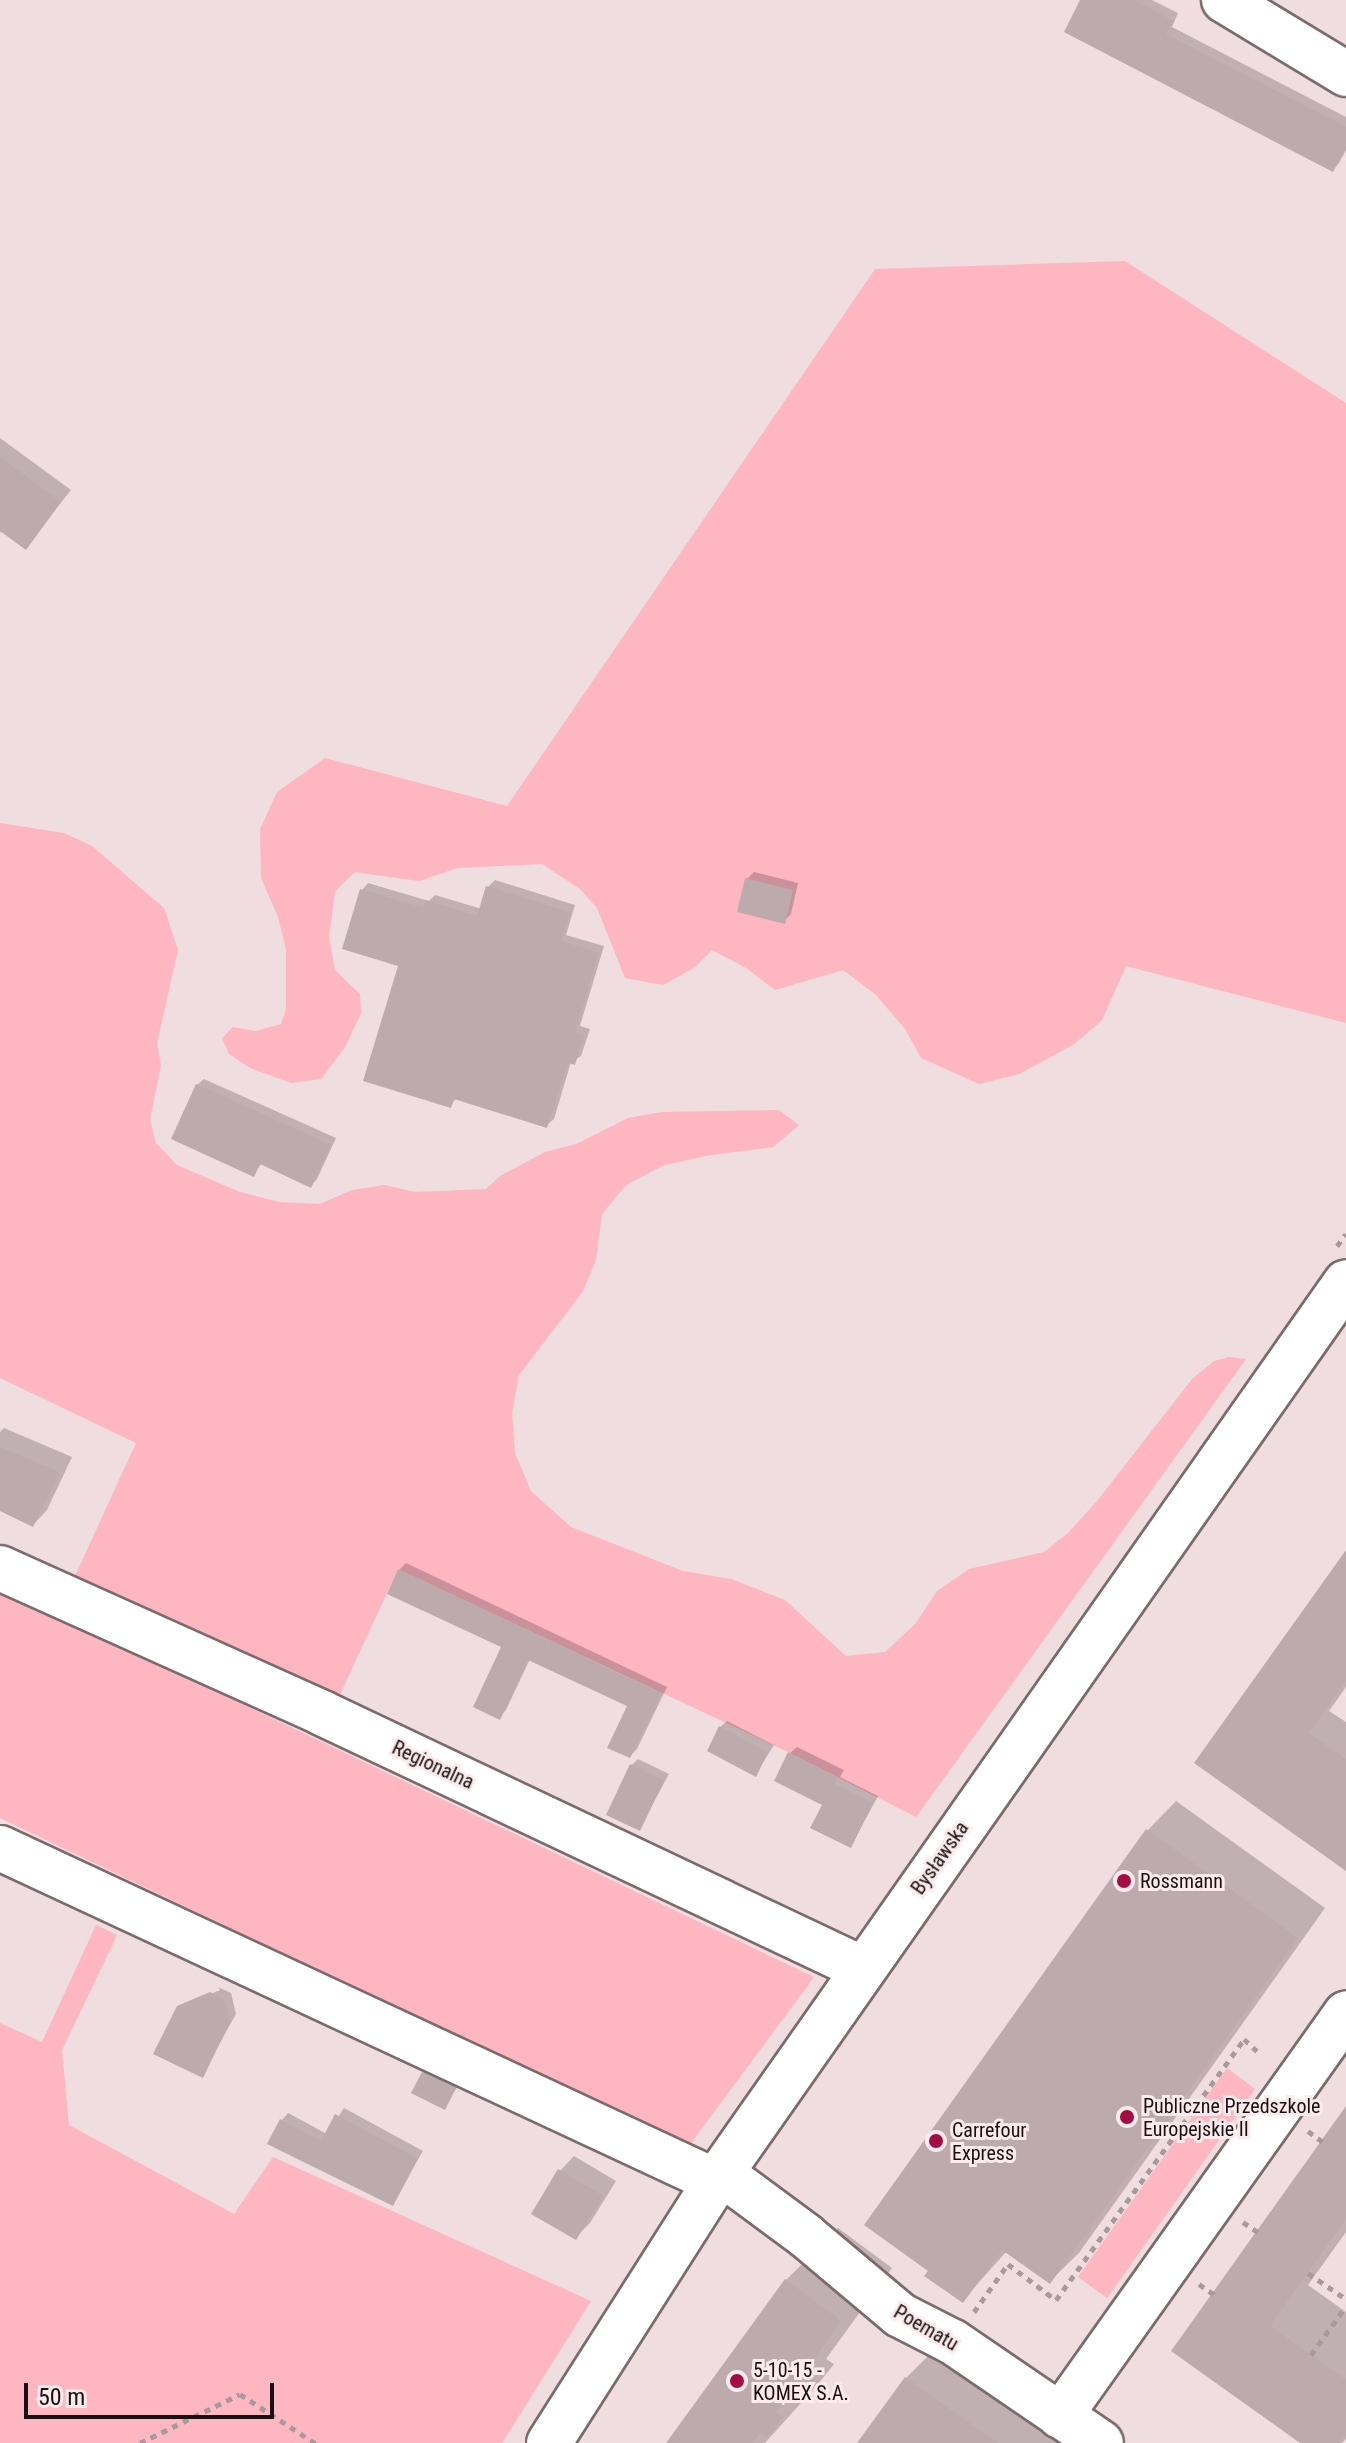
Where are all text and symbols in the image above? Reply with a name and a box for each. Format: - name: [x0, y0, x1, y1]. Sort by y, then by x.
- street label: Regionalna: [388, 1736, 478, 1794]
- street label: Bysławska: [906, 1817, 974, 1899]
- place label: Rossmann: [1140, 1869, 1223, 1893]
- marker: Rossmann: [1115, 1872, 1133, 1890]
- place label: Publiczne Przedszkole Europejskie II: [1143, 2094, 1320, 2141]
- marker: Publiczne Przedszkole Europejskie II: [1118, 2108, 1136, 2126]
- place label: Carrefour Express: [952, 2118, 1026, 2165]
- marker: Carrefour Express: [927, 2132, 945, 2150]
- street label: Poematu: [889, 2300, 963, 2356]
- place label: 5-10-15 - KOMEX S.A.: [753, 2358, 849, 2405]
- scale bar: [28, 2367, 278, 2417]
- marker: 5-10-15 - KOMEX S.A.: [728, 2372, 746, 2390]
- text: 50 m: [38, 2383, 85, 2411]

